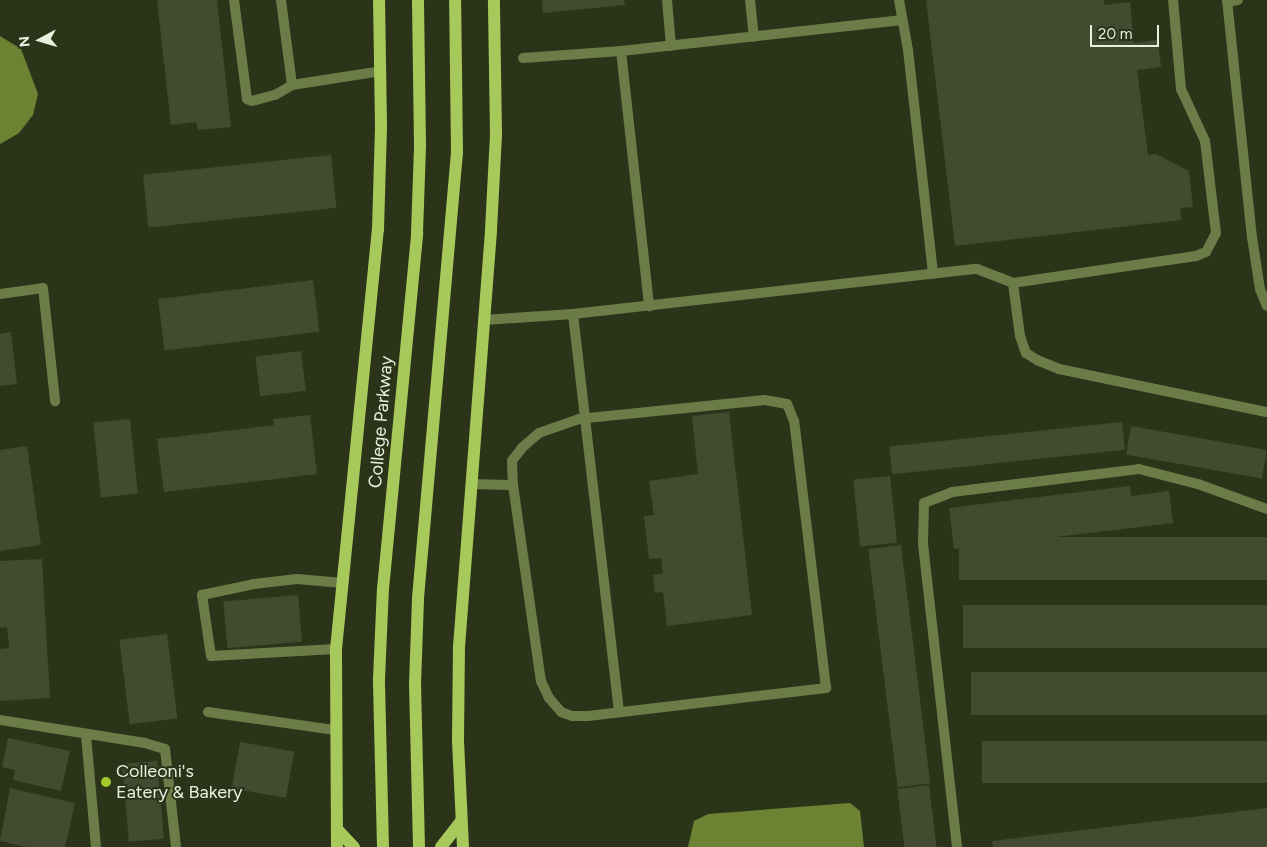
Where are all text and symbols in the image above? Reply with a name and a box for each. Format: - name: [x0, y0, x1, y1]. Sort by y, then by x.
- north arrow: [15, 15, 65, 65]
- scale bar: [1092, 15, 1161, 47]
- text: 20 m: [1098, 25, 1132, 43]
- text: N: [16, 35, 34, 48]
- street label: College Parkway: [364, 355, 398, 489]
- place label: Colleoni's Eatery & Bakery: [116, 761, 243, 804]
- marker: Colleoni's Eatery & Bakery: [100, 776, 112, 788]

